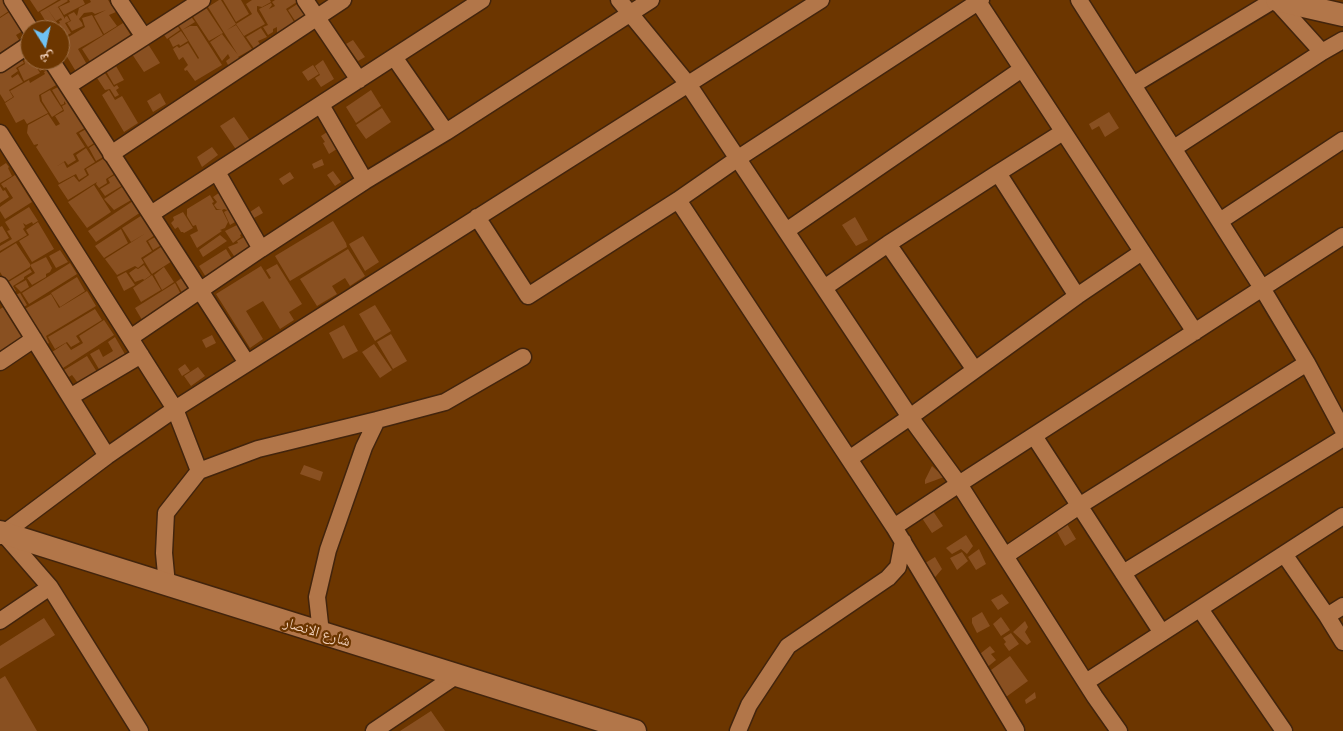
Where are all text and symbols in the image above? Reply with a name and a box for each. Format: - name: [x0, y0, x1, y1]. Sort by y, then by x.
- north arrow: [20, 20, 70, 70]
- text: ش: [39, 50, 56, 68]
- street label: شارع الانصار: [281, 613, 353, 651]

